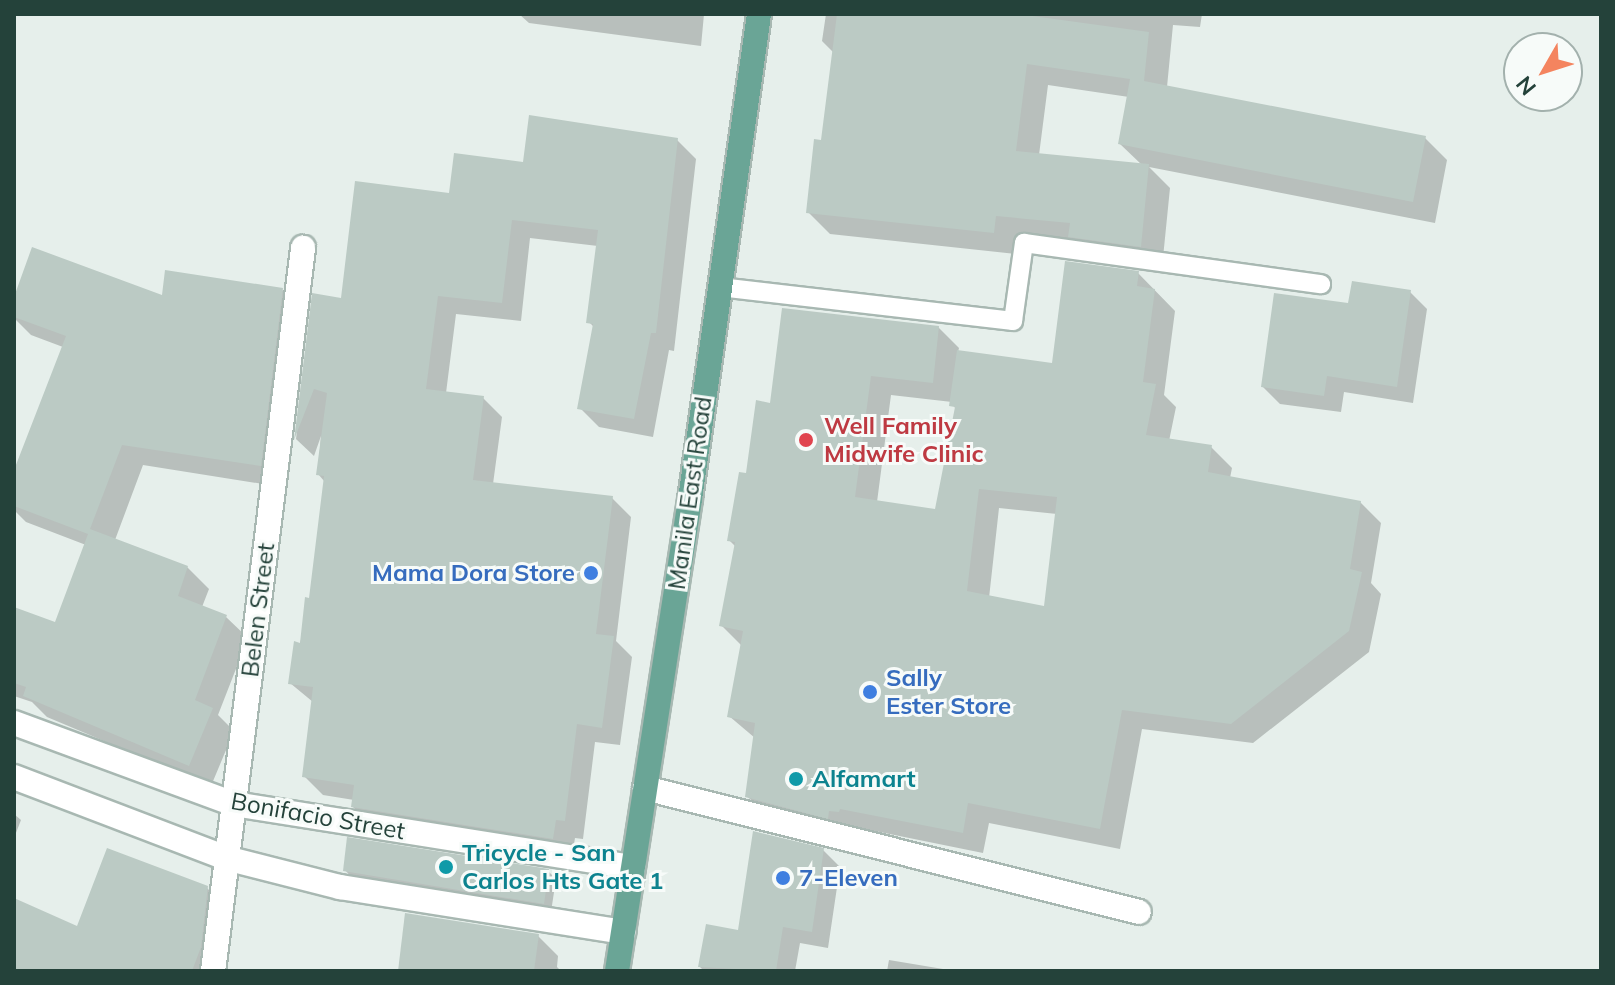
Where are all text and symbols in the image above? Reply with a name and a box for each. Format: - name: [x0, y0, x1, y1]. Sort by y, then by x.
- north arrow: [1503, 32, 1583, 112]
- text: N: [1510, 71, 1542, 101]
- street label: Manila East Road: [662, 395, 718, 591]
- place label: Well Family Midwife Clinic: [824, 412, 984, 468]
- marker: Well Family Midwife Clinic: [795, 429, 817, 451]
- street label: Belen Street: [235, 541, 281, 679]
- place label: Mama Dora Store: [372, 559, 575, 587]
- marker: Mama Dora Store: [582, 564, 600, 582]
- place label: Sally Ester Store: [886, 664, 1011, 720]
- marker: Sally Ester Store: [861, 683, 879, 701]
- place label: Alfamart: [812, 765, 916, 793]
- marker: Alfamart: [787, 770, 805, 788]
- street label: Bonifacio Street: [229, 787, 407, 845]
- place label: Tricycle - San Carlos Hts Gate 1: [462, 839, 663, 895]
- marker: Tricycle - San Carlos Hts Gate 1: [437, 858, 455, 876]
- place label: 7-Eleven: [799, 864, 898, 892]
- marker: 7-Eleven: [774, 869, 792, 887]

